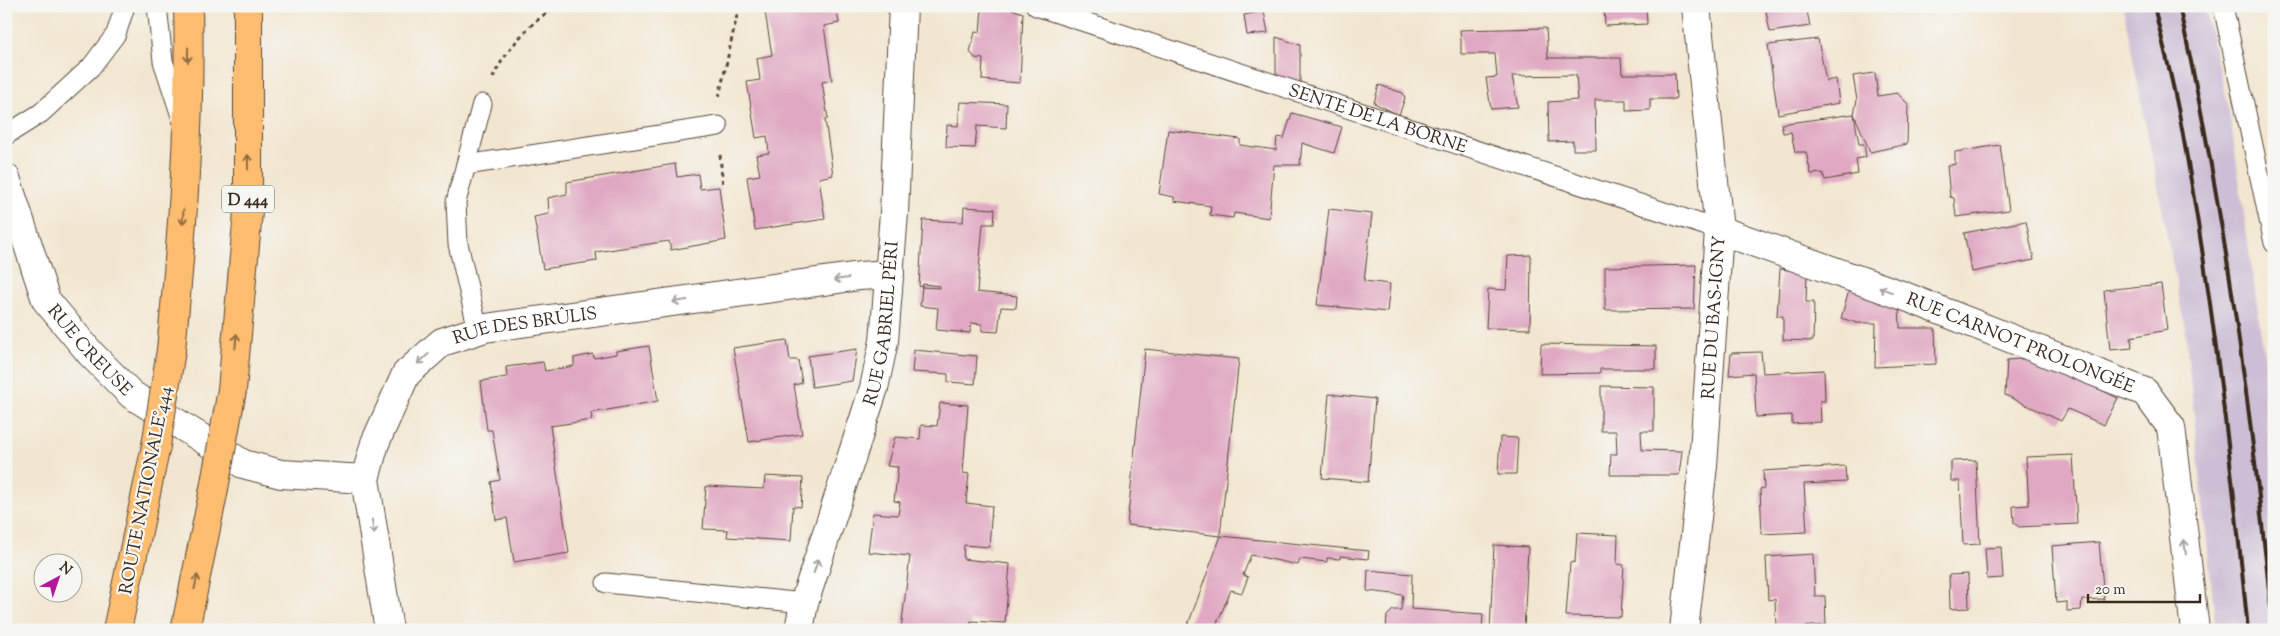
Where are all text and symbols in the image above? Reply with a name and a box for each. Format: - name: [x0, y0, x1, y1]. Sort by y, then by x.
- one-way arrow: [183, 46, 193, 63]
- street label: SENTE DE LA BORNE: [1285, 79, 1470, 162]
- one-way arrow: [243, 154, 253, 170]
- road number: D 444: [222, 185, 274, 212]
- one-way arrow: [178, 209, 187, 225]
- street label: RUE DU BAS-IGNY: [1697, 235, 1734, 400]
- street label: RUE GABRIEL PÉRI: [858, 240, 907, 409]
- one-way arrow: [833, 274, 849, 284]
- one-way arrow: [1879, 285, 1895, 294]
- street label: RUE CARNOT PROLONGÉE: [1902, 287, 2138, 402]
- one-way arrow: [672, 296, 688, 306]
- street label: RUE CREUSE: [40, 300, 137, 403]
- street label: RUE DES BRÛLIS: [450, 302, 599, 353]
- one-way arrow: [231, 333, 241, 349]
- one-way arrow: [417, 353, 430, 365]
- street label: ROUTE NATIONALE°444: [114, 384, 180, 597]
- one-way arrow: [369, 519, 379, 535]
- one-way arrow: [2180, 539, 2190, 555]
- north arrow: [32, 554, 82, 604]
- text: N: [54, 558, 76, 581]
- one-way arrow: [812, 559, 821, 574]
- scale bar: [2088, 571, 2200, 603]
- one-way arrow: [192, 575, 202, 591]
- text: 20 m: [2095, 580, 2126, 601]

